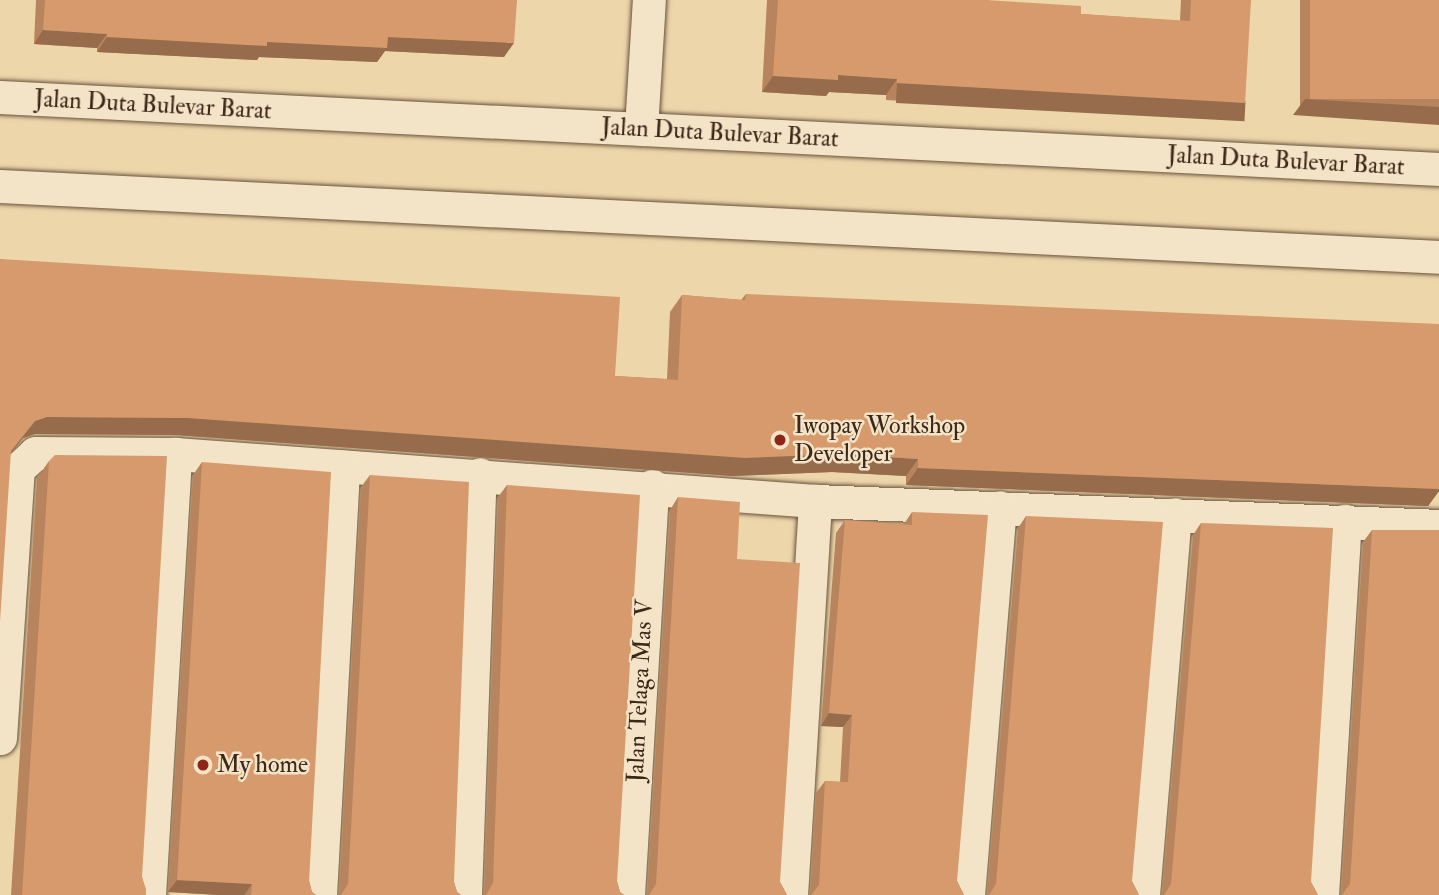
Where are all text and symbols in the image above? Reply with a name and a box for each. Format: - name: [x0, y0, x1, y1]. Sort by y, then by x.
- street label: Jalan Duta Bulevar Barat: [34, 84, 272, 126]
- street label: Jalan Duta Bulevar Barat: [601, 112, 839, 154]
- street label: Jalan Duta Bulevar Barat: [1167, 140, 1405, 182]
- place label: Iwopay Workshop Developer: [794, 412, 965, 468]
- marker: Iwopay Workshop Developer: [772, 432, 788, 448]
- street label: Jalan Telaga Mas V: [621, 599, 659, 783]
- place label: My home: [217, 751, 308, 779]
- marker: My home: [195, 757, 211, 773]

